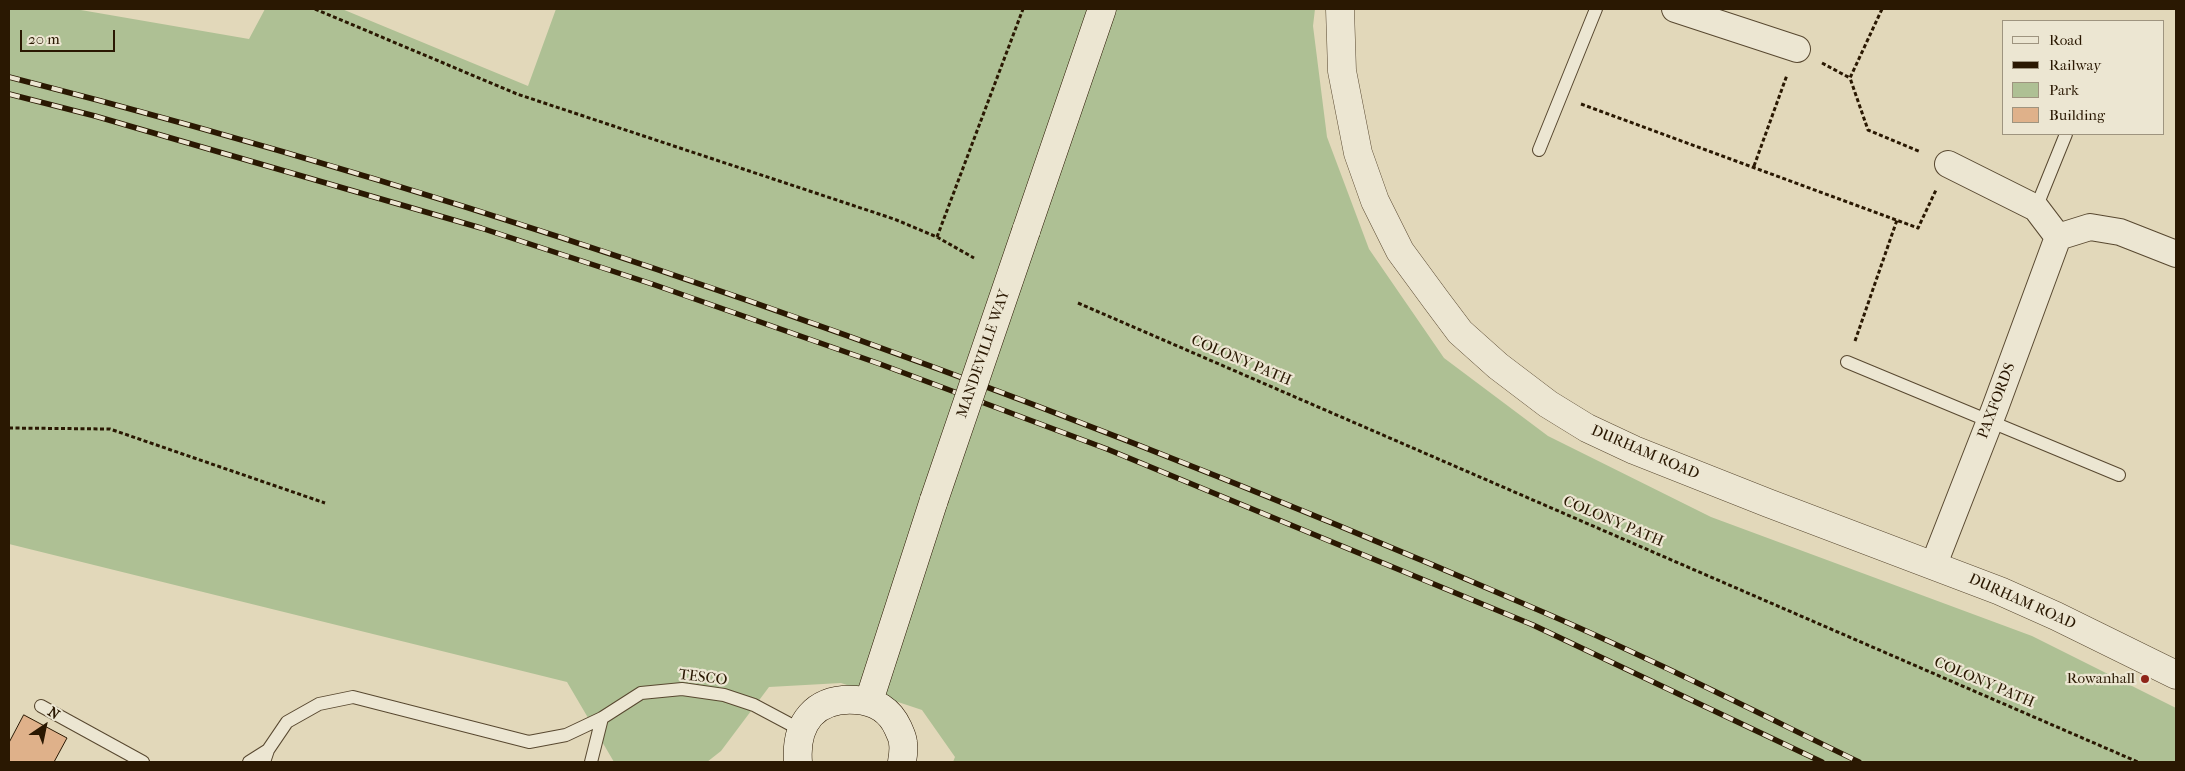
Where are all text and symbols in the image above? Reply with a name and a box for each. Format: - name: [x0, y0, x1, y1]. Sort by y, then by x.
- scale bar: [22, 20, 118, 52]
- legend: [2002, 20, 2165, 135]
- text: 20 m: [28, 30, 60, 48]
- text: Road: [2049, 31, 2082, 49]
- text: Railway: [2049, 56, 2101, 74]
- text: Park: [2049, 81, 2079, 99]
- text: Building: [2049, 106, 2105, 124]
- street label: MANDEVILLE WAY: [954, 287, 1014, 421]
- street label: COLONY PATH: [1188, 332, 1294, 390]
- street label: PAXFORDS: [1974, 361, 2020, 441]
- street label: DURHAM ROAD: [1588, 422, 1702, 484]
- street label: COLONY PATH: [1560, 493, 1666, 551]
- street label: DURHAM ROAD: [1966, 570, 2078, 634]
- street label: COLONY PATH: [1931, 654, 2037, 712]
- street label: TESCO: [678, 666, 728, 690]
- place label: Rowanhall: [2067, 670, 2135, 688]
- marker: Rowanhall: [2139, 673, 2151, 685]
- north arrow: [20, 701, 70, 751]
- text: N: [45, 703, 63, 723]

